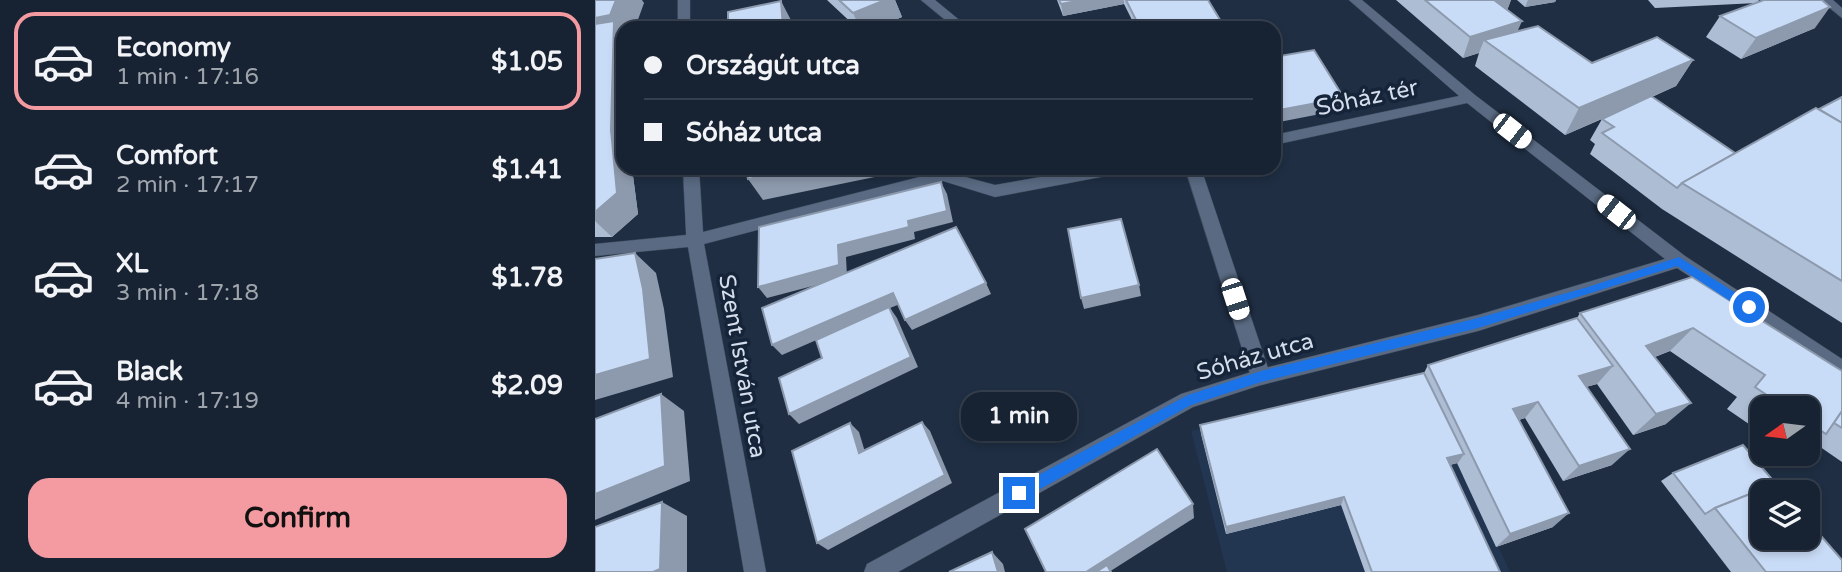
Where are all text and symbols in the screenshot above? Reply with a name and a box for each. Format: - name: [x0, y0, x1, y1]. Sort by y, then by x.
- icon: car: [32, 30, 95, 93]
- text: Economy: [116, 32, 231, 63]
- text: $1.05: [491, 46, 563, 77]
- text: Országút utca: [686, 50, 860, 81]
- text: 1 min · 17:16: [116, 63, 259, 91]
- street label: Sóház tér: [1314, 74, 1421, 122]
- car: [1489, 110, 1536, 152]
- text: Sóház utca: [686, 117, 822, 148]
- icon: car: [32, 138, 95, 201]
- text: Comfort: [116, 140, 218, 171]
- text: $1.41: [492, 154, 563, 185]
- text: 2 min · 17:17: [116, 171, 259, 199]
- car: [1593, 191, 1640, 233]
- icon: car: [32, 246, 95, 309]
- text: XL: [116, 248, 148, 279]
- text: $1.78: [491, 262, 563, 293]
- street label: Szent István utca: [712, 272, 772, 460]
- car: [1219, 276, 1252, 322]
- text: 3 min · 17:18: [116, 279, 259, 307]
- route start: [1733, 291, 1765, 323]
- street label: Sóház utca: [1194, 327, 1317, 387]
- icon: car: [32, 354, 95, 417]
- text: Black: [116, 356, 183, 387]
- text: $2.09: [491, 370, 563, 401]
- text: 4 min · 17:19: [116, 387, 259, 415]
- callout: 1 min: [961, 392, 1077, 440]
- north arrow: [1750, 396, 1820, 466]
- map controls: [1750, 396, 1820, 550]
- text: 1 min: [988, 402, 1050, 430]
- route end: [1003, 477, 1035, 509]
- button: Confirm: [28, 478, 567, 558]
- button: layers: [1750, 480, 1820, 550]

